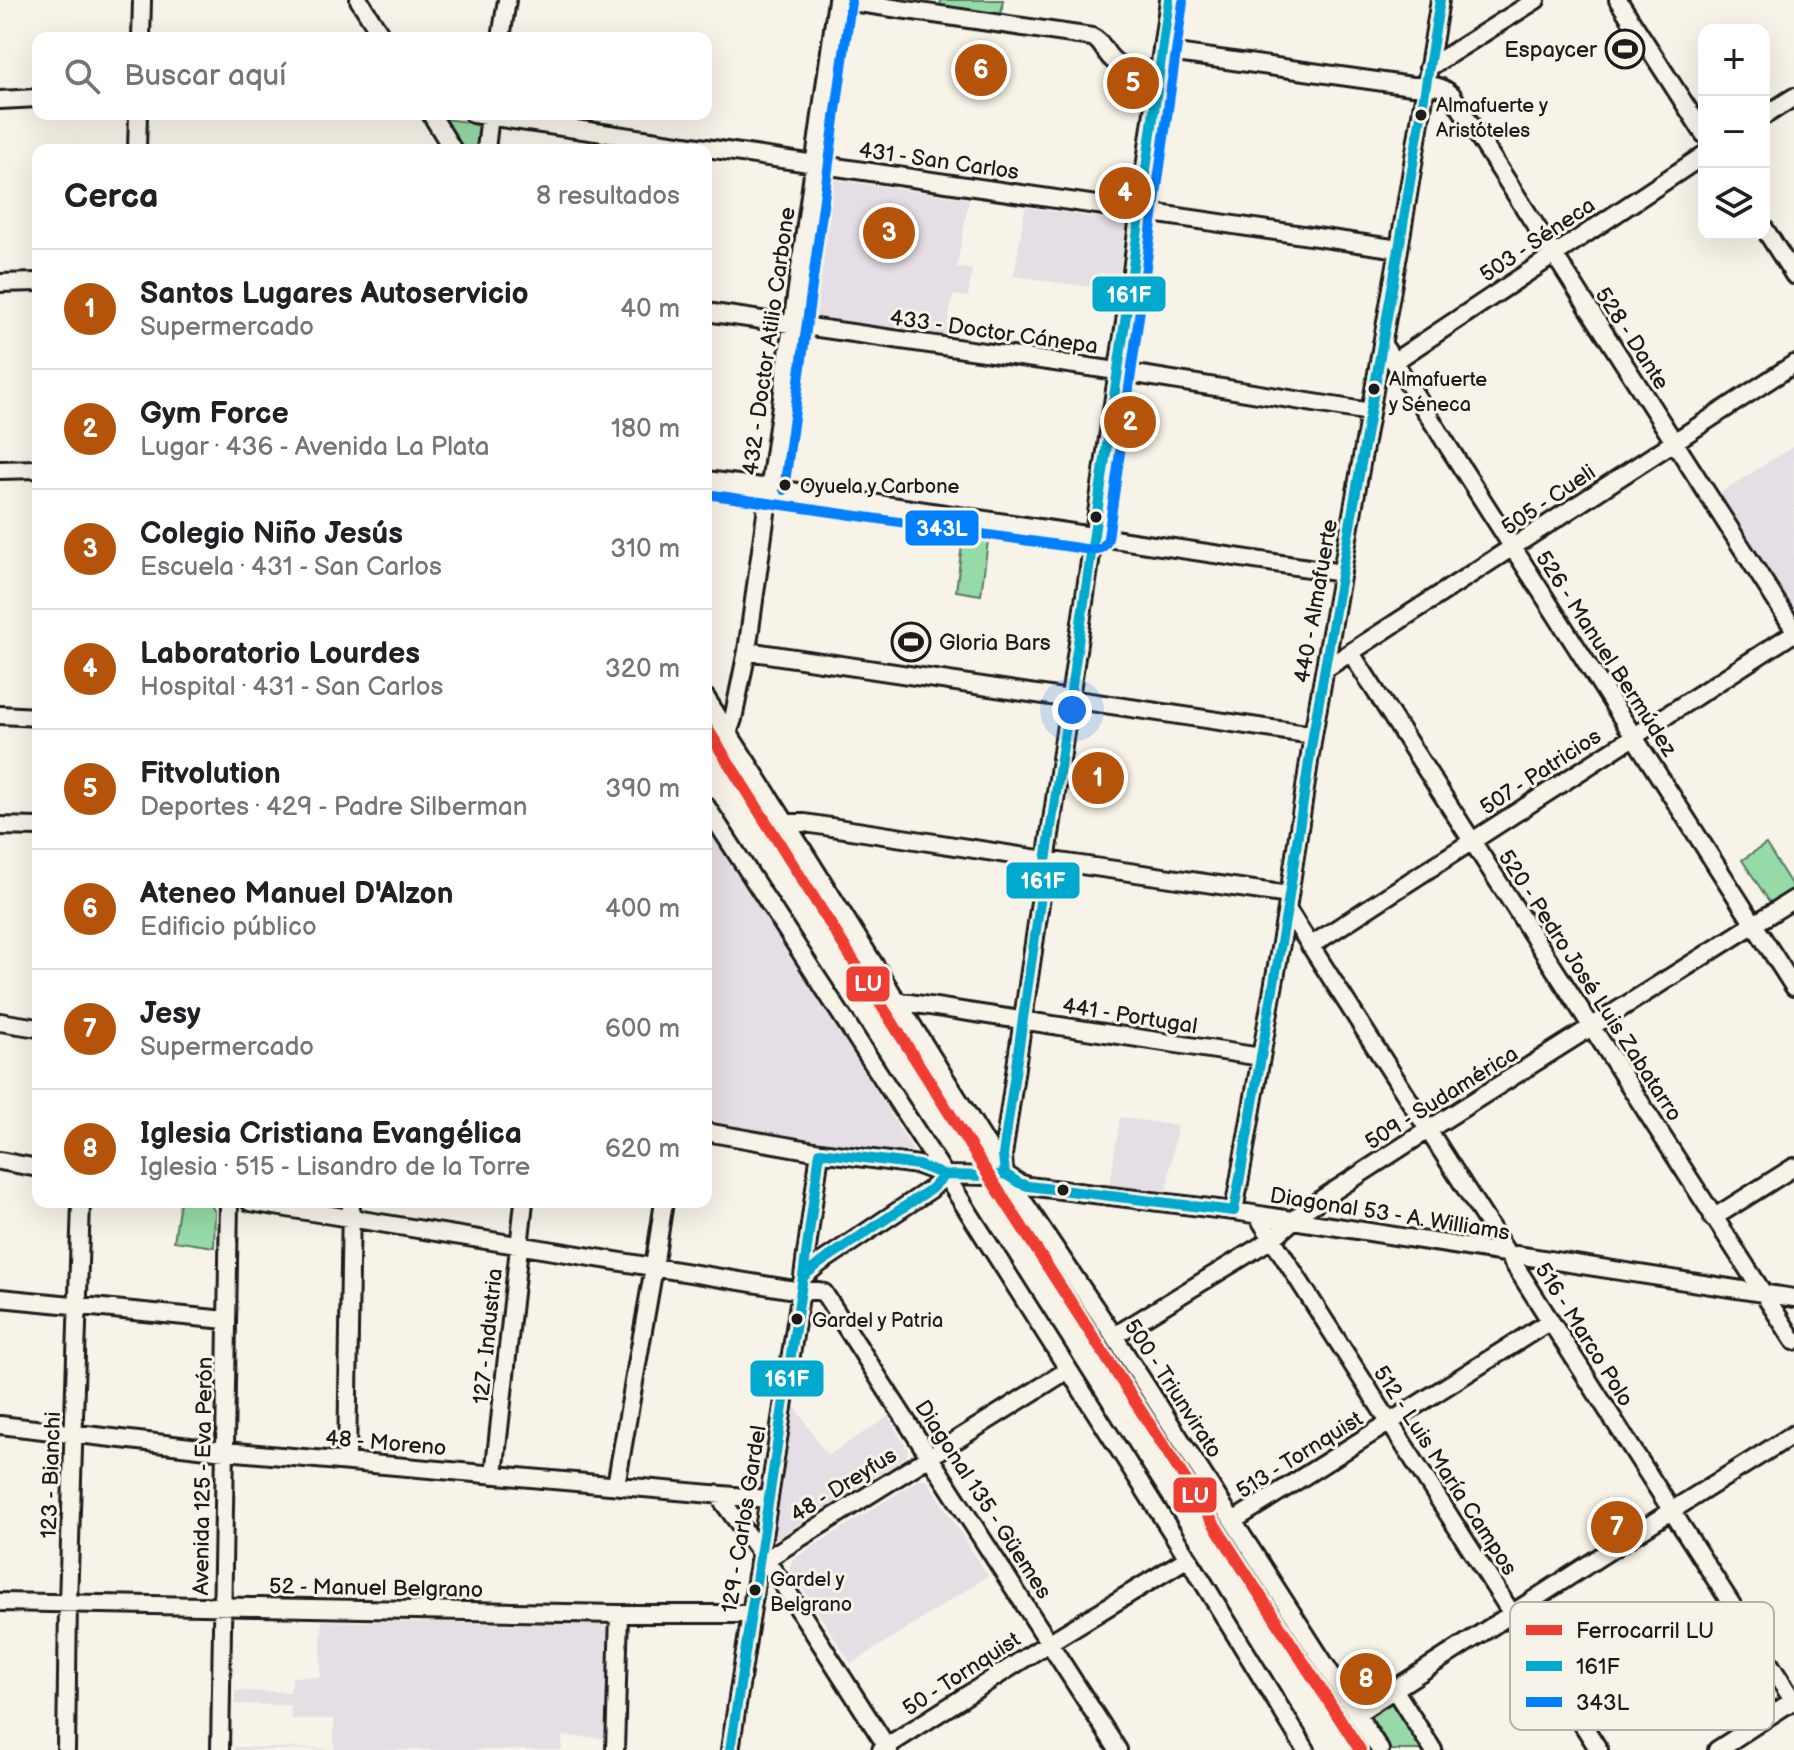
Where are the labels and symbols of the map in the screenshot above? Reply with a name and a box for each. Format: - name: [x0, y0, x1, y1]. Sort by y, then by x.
- sports icon: Espaycer: [1604, 28, 1646, 70]
- place label: Espaycer: [1504, 37, 1598, 64]
- pin: 6: [955, 40, 1007, 100]
- pin: 5: [1107, 53, 1159, 113]
- place label: Almafuerte y Aristóteles: [1436, 94, 1548, 143]
- marker: Almafuerte y Aristóteles: [1413, 107, 1429, 123]
- street label: 431 - San Carlos: [857, 137, 1021, 186]
- pin: 4: [1099, 163, 1151, 223]
- street label: 503 - Séneca: [1475, 192, 1601, 289]
- pin: 3: [863, 203, 915, 263]
- street label: 432 - Doctor Atilio Carbone: [737, 205, 802, 477]
- line badge: 161F: [1091, 275, 1167, 313]
- text: 161F: [1106, 282, 1152, 309]
- street label: 528 - Dante: [1589, 283, 1675, 395]
- street label: 433 - Doctor Cánepa: [888, 305, 1100, 360]
- place label: Almafuerte y Séneca: [1388, 368, 1487, 417]
- marker: Almafuerte y Séneca: [1366, 381, 1382, 397]
- pin: 2: [1104, 392, 1156, 452]
- street label: 505 - Cueli: [1497, 459, 1601, 541]
- place label: Oyuela y Carbone: [800, 475, 959, 499]
- marker: Oyuela y Carbone: [777, 477, 793, 493]
- line badge: 343L: [904, 509, 980, 547]
- unlabelled marker: [1088, 509, 1104, 525]
- text: 343L: [916, 516, 968, 543]
- street label: 440 - Almafuerte: [1289, 517, 1344, 685]
- street label: 526 - Manuel Bermúdez: [1529, 546, 1683, 762]
- sports icon: Gloria Bars: [890, 621, 932, 663]
- place label: Gloria Bars: [939, 630, 1051, 657]
- your location: [1052, 690, 1092, 730]
- street label: 507 - Patricios: [1475, 723, 1606, 821]
- pin: 1: [1072, 748, 1124, 808]
- street label: 520 - Pedro José Luis Zabatarro: [1492, 845, 1688, 1126]
- line badge: 161F: [1005, 861, 1081, 900]
- text: 161F: [1020, 868, 1066, 895]
- line badge: LU: [845, 965, 891, 1003]
- text: LU: [854, 971, 882, 998]
- street label: 441 - Portugal: [1060, 992, 1199, 1040]
- street label: 509 - Sudamérica: [1360, 1040, 1523, 1156]
- unlabelled marker: [1055, 1182, 1071, 1198]
- street label: Diagonal 53 - A. Williams: [1268, 1182, 1512, 1247]
- street label: 516 - Marco Polo: [1529, 1258, 1639, 1412]
- street label: 127 - Industria: [468, 1267, 509, 1405]
- place label: Gardel y Patria: [812, 1309, 943, 1333]
- marker: Gardel y Patria: [789, 1311, 805, 1327]
- street label: 500 - Triunvirato: [1118, 1314, 1228, 1463]
- street label: Avenida 125 - Eva Perón: [188, 1356, 219, 1596]
- line badge: 161F: [749, 1359, 825, 1398]
- street label: 512 - Luis María Campos: [1367, 1361, 1523, 1581]
- text: 161F: [764, 1366, 810, 1393]
- street label: Diagonal 135 - Güemes: [908, 1395, 1057, 1604]
- street label: 513 - Tornquist: [1232, 1406, 1368, 1505]
- street label: 123 - Bianchi: [36, 1411, 67, 1539]
- street label: 129 - Carlos Gardel: [716, 1424, 773, 1615]
- street label: 48 - Moreno: [324, 1425, 447, 1462]
- street label: 48 - Dreyfus: [786, 1442, 902, 1529]
- line badge: LU: [1172, 1476, 1218, 1514]
- text: LU: [1181, 1483, 1209, 1510]
- pin: 7: [1591, 1497, 1643, 1557]
- place label: Gardel y Belgrano: [770, 1568, 852, 1617]
- street label: 52 - Manuel Belgrano: [269, 1573, 483, 1604]
- marker: Gardel y Belgrano: [747, 1582, 763, 1598]
- legend: [1510, 1602, 1774, 1730]
- text: Ferrocarril LU: [1576, 1618, 1714, 1645]
- street label: 50 - Tornquist: [898, 1626, 1026, 1722]
- pin: 8: [1340, 1649, 1392, 1709]
- text: 161F: [1576, 1654, 1620, 1681]
- text: 343L: [1576, 1690, 1629, 1717]

